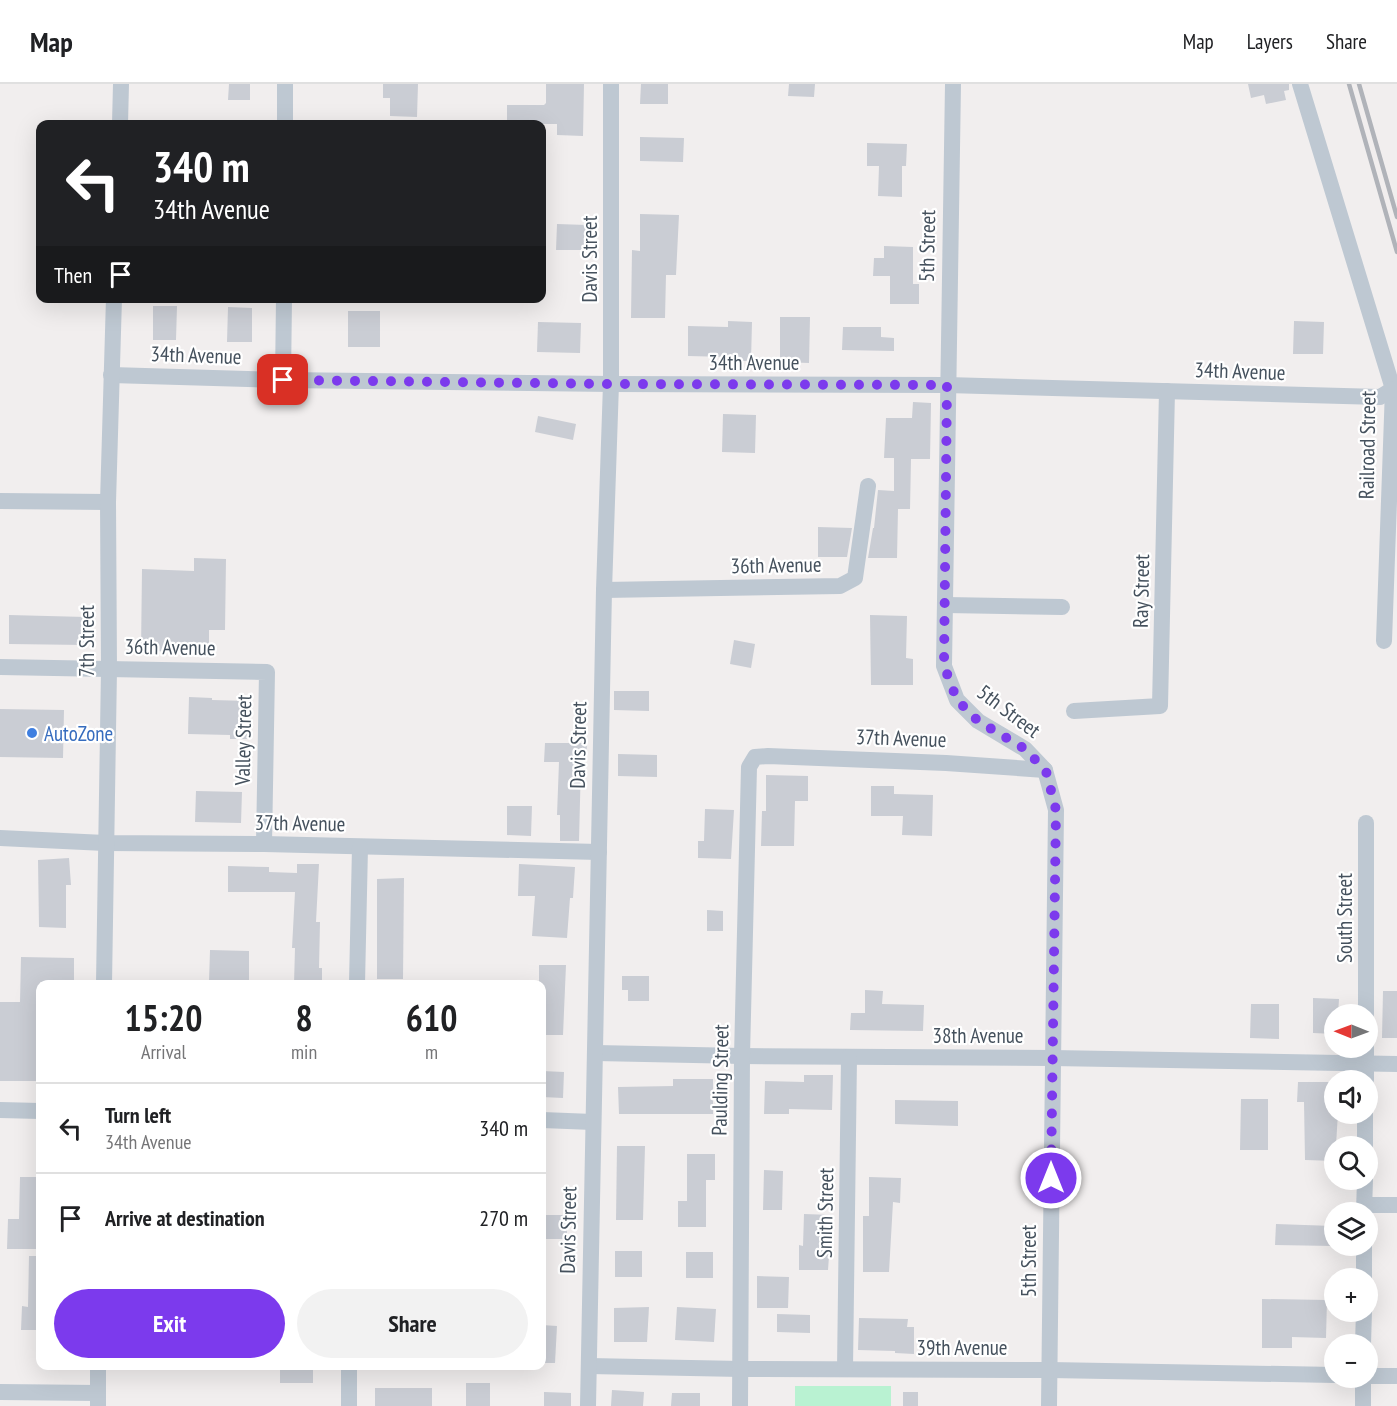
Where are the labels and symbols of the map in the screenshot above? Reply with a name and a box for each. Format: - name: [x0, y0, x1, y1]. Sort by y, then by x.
- street label: 5th Street: [913, 209, 941, 282]
- street label: Davis Street: [576, 215, 603, 303]
- street label: 34th Avenue: [150, 340, 242, 370]
- street label: 34th Avenue: [709, 349, 799, 376]
- pin: [257, 354, 308, 405]
- street label: 34th Avenue: [1194, 356, 1286, 386]
- street label: Railroad Street: [1353, 390, 1381, 499]
- street label: 36th Avenue: [730, 551, 822, 579]
- street label: Ray Street: [1127, 554, 1155, 628]
- street label: 7th Street: [73, 605, 100, 677]
- street label: 36th Avenue: [124, 633, 216, 661]
- street label: 5th Street: [972, 678, 1046, 744]
- street label: Valley Street: [229, 694, 257, 787]
- street label: Davis Street: [564, 701, 592, 789]
- place label: AutoZone: [44, 720, 113, 747]
- street label: 37th Avenue: [855, 723, 947, 753]
- marker: AutoZone: [25, 726, 39, 740]
- street label: 37th Avenue: [254, 809, 346, 837]
- street label: South Street: [1331, 873, 1358, 963]
- north arrow: [1324, 1004, 1378, 1058]
- street label: 38th Avenue: [933, 1022, 1023, 1049]
- street label: Paulding Street: [706, 1024, 734, 1136]
- position arrow: [1019, 1146, 1083, 1210]
- street label: Smith Street: [811, 1167, 839, 1258]
- street label: Davis Street: [554, 1186, 582, 1274]
- street label: 5th Street: [1015, 1225, 1042, 1297]
- street label: 39th Avenue: [917, 1334, 1007, 1361]

